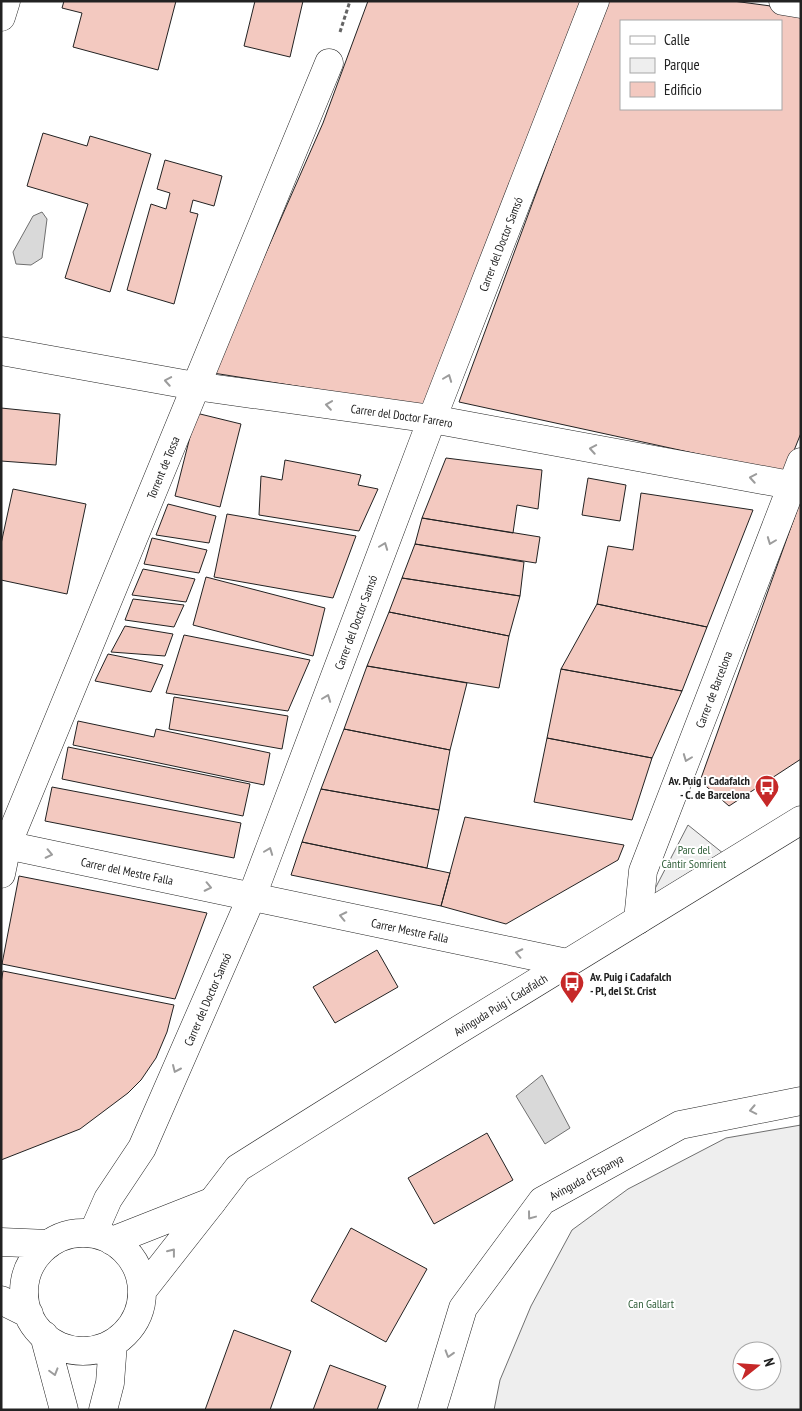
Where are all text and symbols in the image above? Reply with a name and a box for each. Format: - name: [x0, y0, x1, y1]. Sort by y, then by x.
- legend: [620, 20, 782, 110]
- text: Calle: [664, 30, 690, 49]
- text: Parque: [664, 55, 700, 74]
- text: Edificio: [664, 80, 702, 99]
- street label: Carrer del Doctor Samsó: [475, 195, 525, 293]
- one-way arrow: [442, 374, 452, 383]
- one-way arrow: [164, 376, 173, 386]
- one-way arrow: [325, 400, 334, 410]
- street label: Carrer del Doctor Farrero: [350, 400, 454, 430]
- street label: Torrent de Tossa: [143, 434, 182, 501]
- one-way arrow: [589, 444, 597, 454]
- one-way arrow: [748, 474, 757, 484]
- one-way arrow: [767, 536, 777, 544]
- one-way arrow: [378, 543, 388, 551]
- street label: Carrer del Doctor Samsó: [331, 573, 380, 672]
- street label: Carrer de Barcelona: [692, 649, 735, 730]
- one-way arrow: [321, 695, 331, 703]
- one-way arrow: [683, 753, 693, 761]
- place label: Av. Puig i Cadafalch - C. de Barcelona: [668, 773, 750, 802]
- bus stop icon: Av. Puig i Cadafalch - C. de Barcelona: [754, 774, 780, 808]
- park label: Parc del Càntir Somrient: [662, 842, 727, 871]
- one-way arrow: [263, 847, 273, 855]
- one-way arrow: [45, 848, 53, 859]
- street label: Carrer del Mestre Falla: [80, 854, 175, 888]
- one-way arrow: [204, 881, 213, 892]
- one-way arrow: [339, 911, 348, 921]
- street label: Carrer Mestre Falla: [370, 915, 450, 945]
- one-way arrow: [515, 948, 524, 959]
- street label: Carrer del Doctor Samsó: [180, 950, 234, 1048]
- place label: Av. Puig i Cadafalch - Pl, del St. Crist: [589, 969, 671, 998]
- street label: Avinguda Puig i Cadafalch: [451, 970, 550, 1039]
- bus stop icon: Av. Puig i Cadafalch - Pl, del St. Crist: [559, 970, 585, 1004]
- one-way arrow: [172, 1064, 183, 1073]
- one-way arrow: [749, 1105, 757, 1115]
- street label: Avinguda d'Espanya: [547, 1150, 626, 1203]
- one-way arrow: [529, 1210, 537, 1219]
- one-way arrow: [167, 1249, 176, 1258]
- park label: Can Gallart: [628, 1296, 675, 1311]
- north arrow: [732, 1341, 782, 1391]
- one-way arrow: [445, 1349, 455, 1357]
- text: N: [760, 1356, 779, 1368]
- one-way arrow: [49, 1368, 59, 1376]

